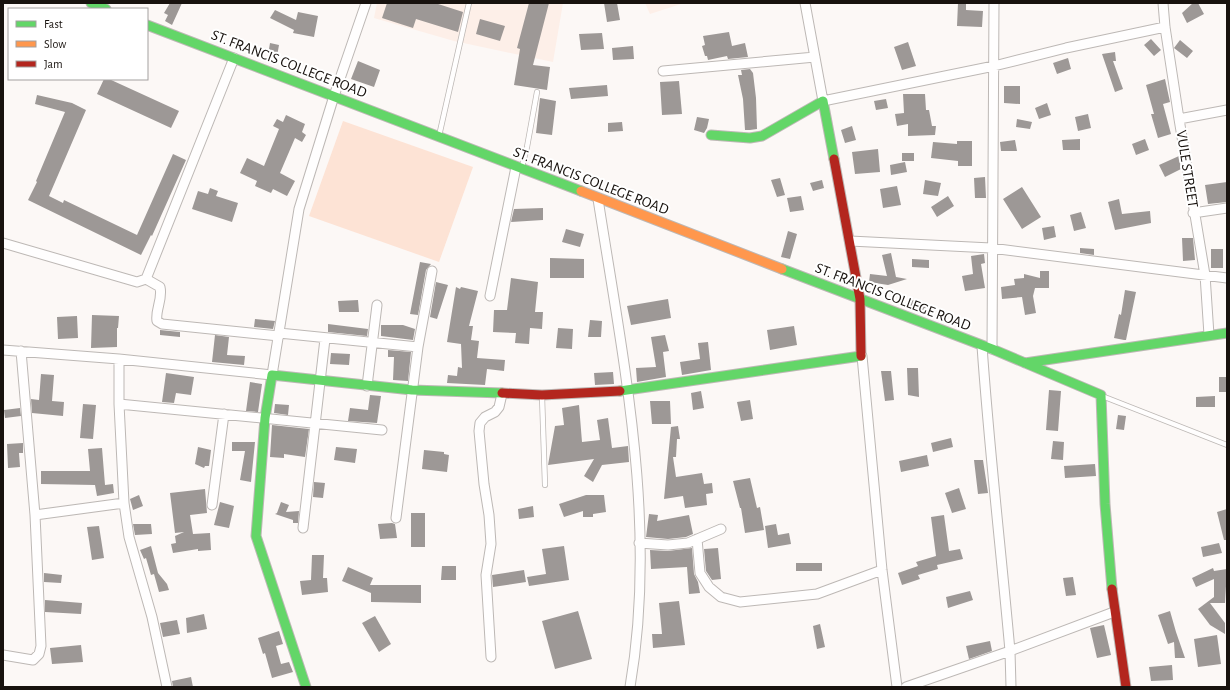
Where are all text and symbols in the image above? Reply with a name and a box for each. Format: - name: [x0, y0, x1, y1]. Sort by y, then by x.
- legend: [8, 8, 148, 80]
- text: Fast: [44, 18, 63, 30]
- street label: ST. FRANCIS COLLEGE ROAD: [209, 27, 369, 101]
- text: Slow: [44, 38, 66, 50]
- text: Jam: [44, 58, 63, 70]
- street label: VULE STREET: [1173, 129, 1201, 209]
- street label: ST. FRANCIS COLLEGE ROAD: [511, 144, 671, 218]
- street label: ST. FRANCIS COLLEGE ROAD: [813, 260, 973, 334]

